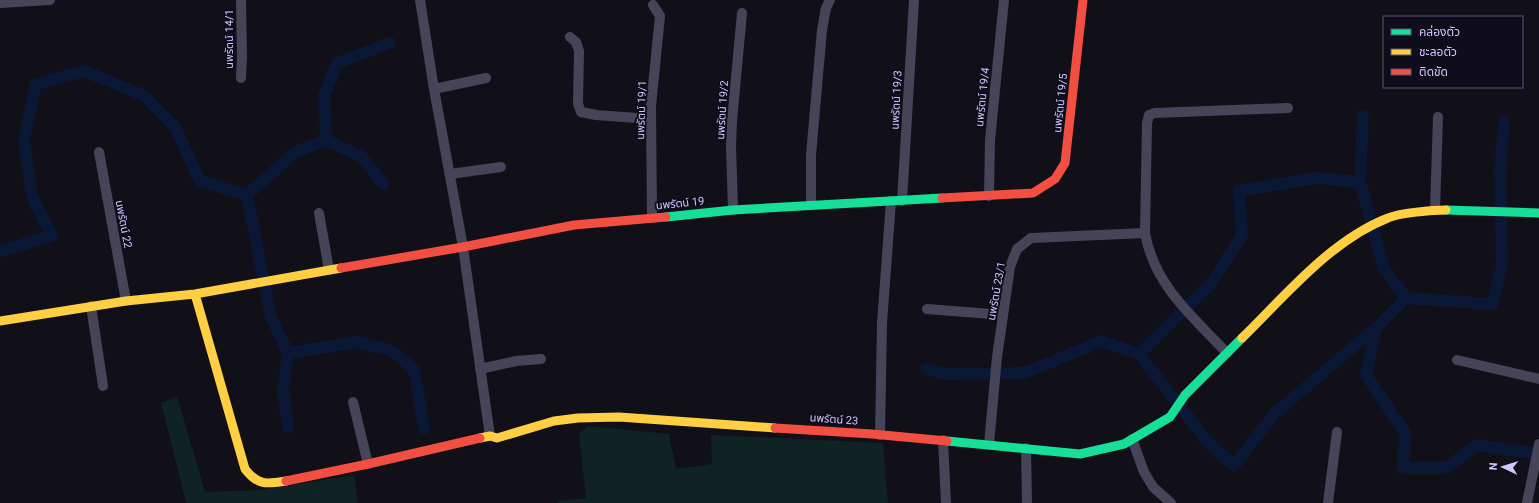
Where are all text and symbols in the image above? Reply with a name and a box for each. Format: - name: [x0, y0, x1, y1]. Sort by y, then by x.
- street label: นพรัตน์ 14/1: [223, 9, 236, 69]
- legend: [1383, 16, 1523, 88]
- text: คล่องตัว: [1419, 25, 1460, 39]
- text: ชะลอตัว: [1419, 45, 1457, 59]
- text: ติดขัด: [1419, 65, 1448, 79]
- street label: นพรัตน์ 19/4: [973, 67, 992, 127]
- street label: นพรัตน์ 19/3: [888, 70, 905, 130]
- street label: นพรัตน์ 19/5: [1051, 73, 1070, 133]
- street label: นพรัตน์ 19/1: [634, 80, 649, 140]
- street label: นพรัตน์ 19/2: [714, 80, 731, 140]
- street label: นพรัตน์ 19: [655, 194, 705, 213]
- street label: นพรัตน์ 22: [112, 199, 135, 249]
- street label: นพรัตน์ 23/1: [985, 261, 1008, 321]
- street label: นพรัตน์ 23: [809, 411, 859, 428]
- north arrow: [1483, 447, 1523, 487]
- text: N: [1487, 462, 1500, 471]

